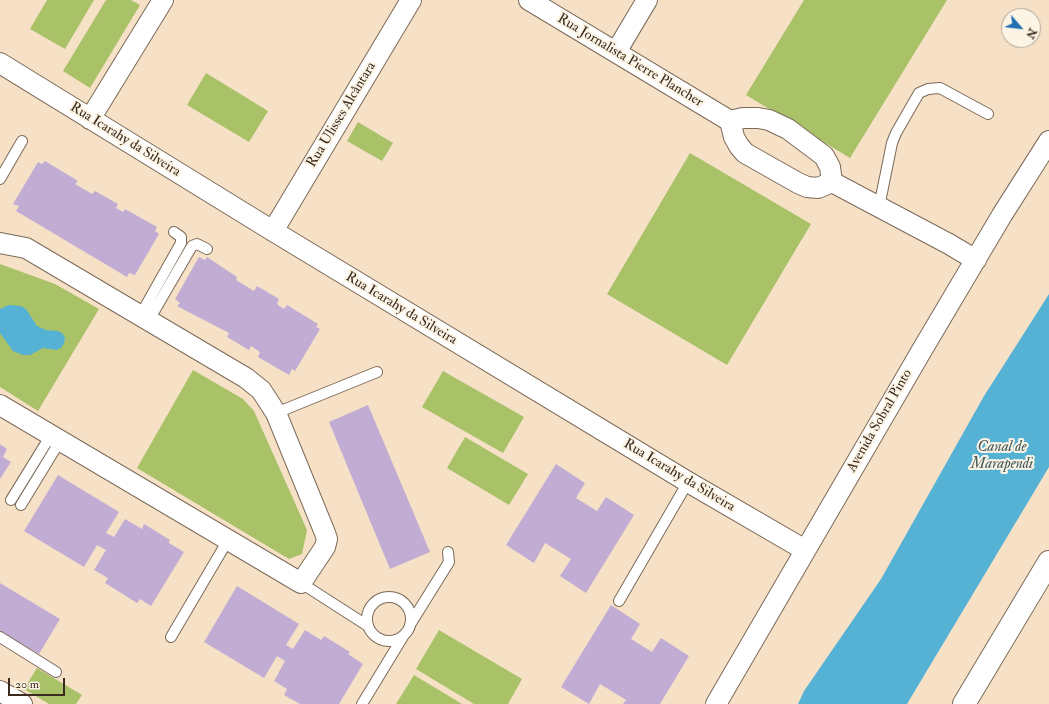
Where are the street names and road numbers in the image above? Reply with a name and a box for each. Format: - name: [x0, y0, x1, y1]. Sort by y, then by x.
- street label: Rua Jornalista Pierre Plancher: [554, 11, 706, 111]
- street label: Rua Ulisses Alcântara: [304, 59, 380, 171]
- street label: Rua Icarahy da Silveira: [67, 99, 183, 181]
- street label: Rua Icarahy da Silveira: [342, 269, 460, 349]
- street label: Avenida Sobral Pinto: [844, 367, 916, 475]
- street label: Rua Icarahy da Silveira: [620, 436, 738, 516]

